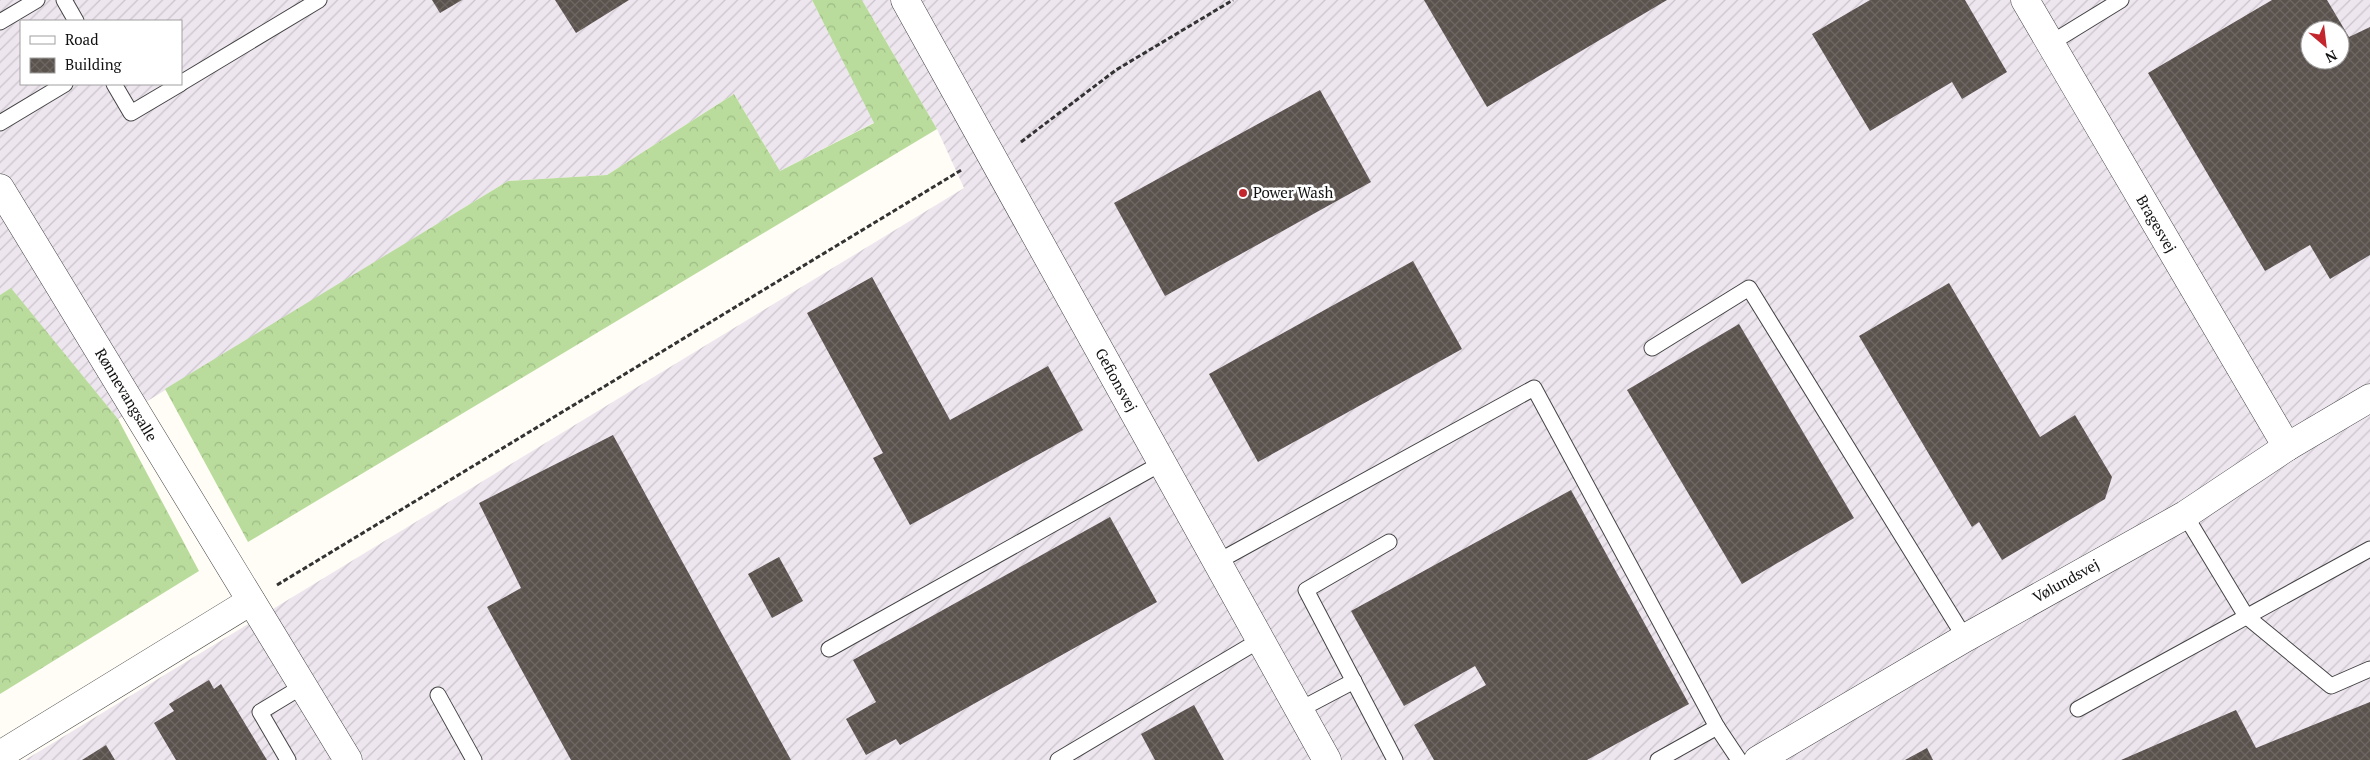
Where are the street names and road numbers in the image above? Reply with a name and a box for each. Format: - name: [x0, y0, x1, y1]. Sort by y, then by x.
- street label: Bragesvej: [2132, 191, 2181, 256]
- street label: Rønnevangsalle: [91, 344, 163, 445]
- street label: Gefionsvej: [1091, 344, 1143, 415]
- street label: Vølundsvej: [2029, 554, 2102, 607]

